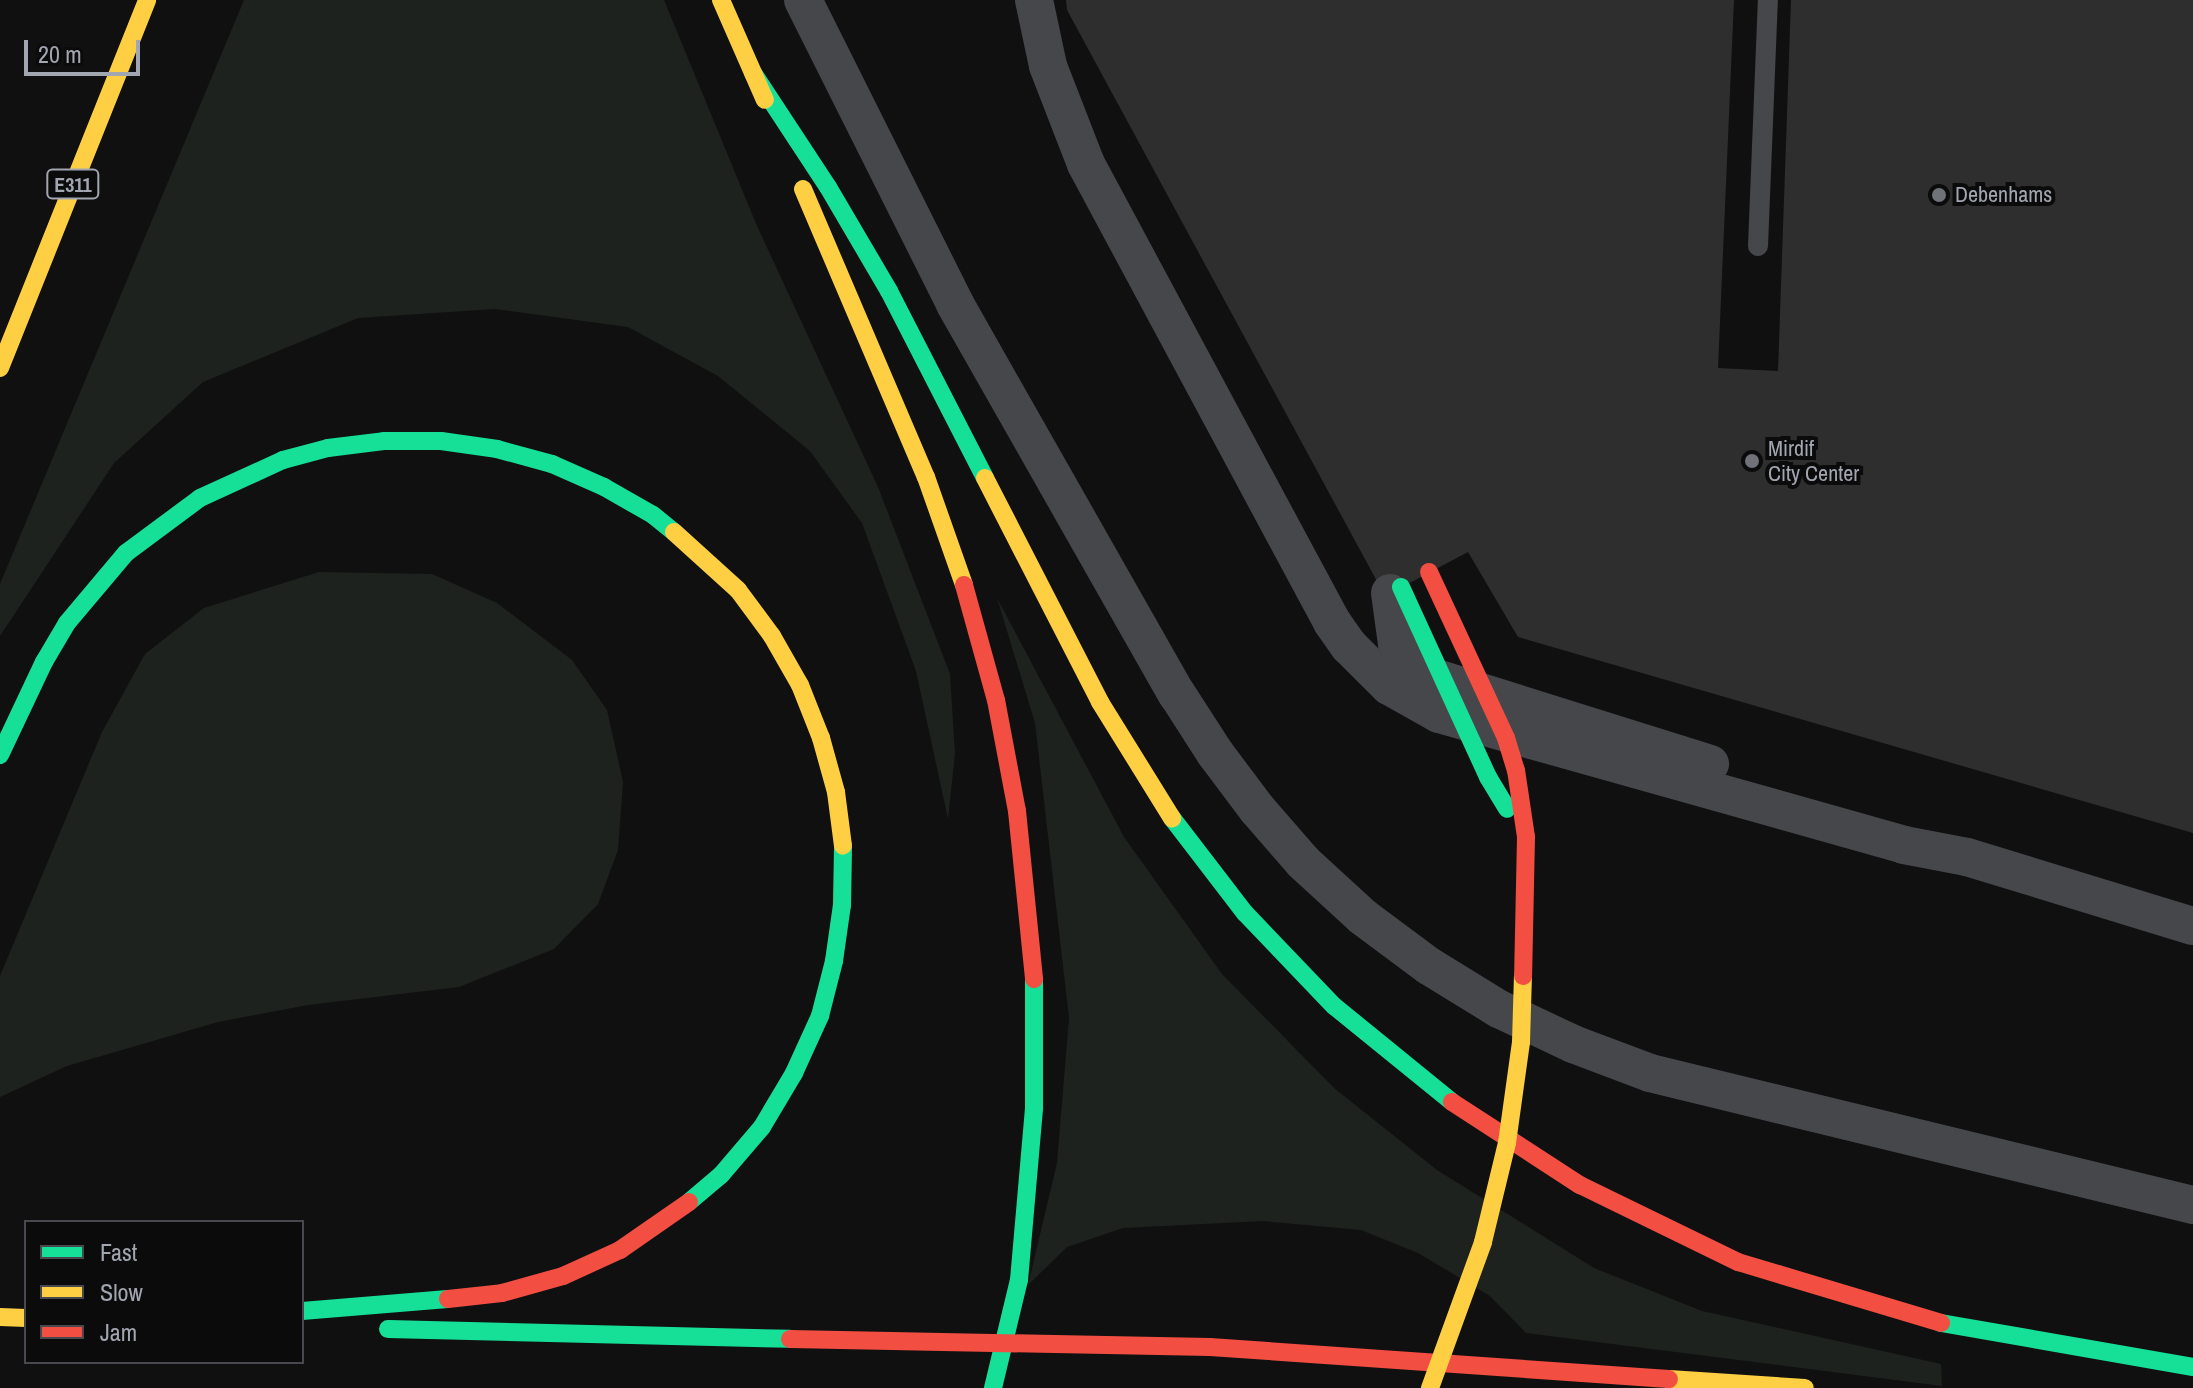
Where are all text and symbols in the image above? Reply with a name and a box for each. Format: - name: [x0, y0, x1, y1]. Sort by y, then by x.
- scale bar: [28, 24, 144, 74]
- text: 20 m: [38, 38, 82, 70]
- road number: E311: [45, 168, 101, 200]
- place label: Debenhams: [1955, 182, 2052, 208]
- marker: Debenhams: [1930, 186, 1948, 204]
- place label: Mirdif City Center: [1768, 435, 1859, 486]
- marker: Mirdif City Center: [1743, 452, 1761, 470]
- legend: [24, 1220, 304, 1364]
- text: Fast: [100, 1236, 137, 1268]
- text: Slow: [100, 1276, 143, 1308]
- text: Jam: [100, 1316, 137, 1348]

